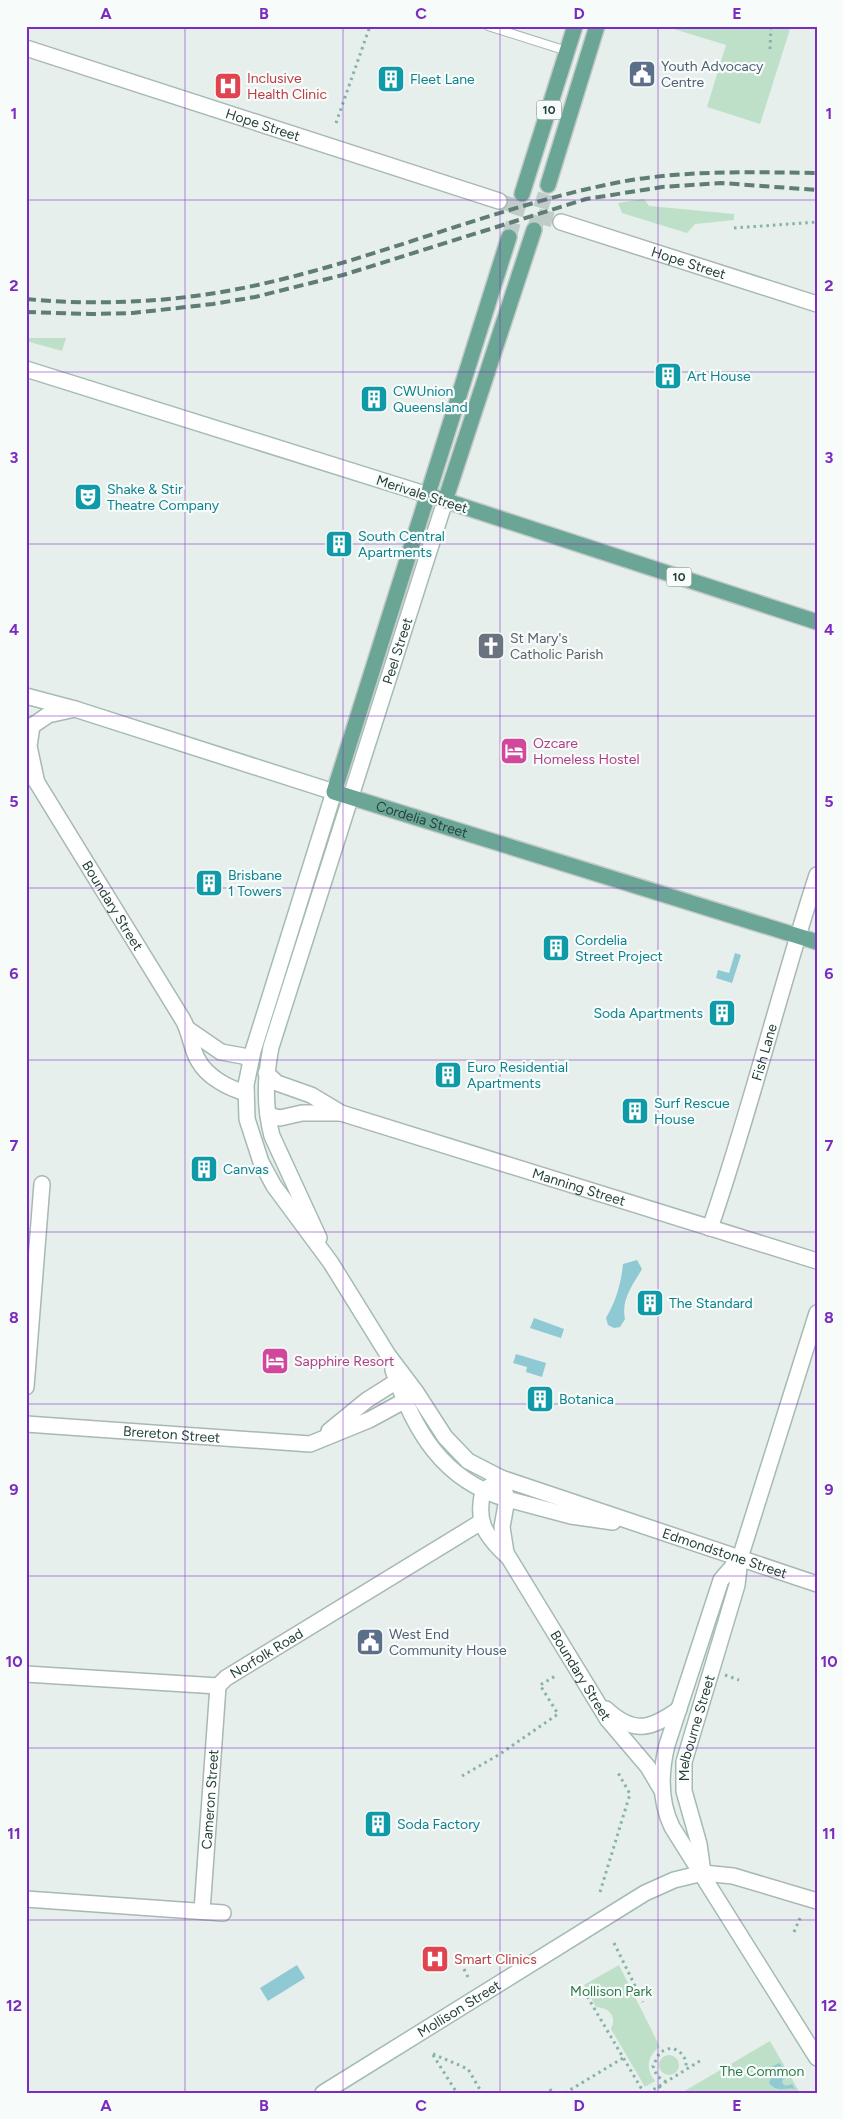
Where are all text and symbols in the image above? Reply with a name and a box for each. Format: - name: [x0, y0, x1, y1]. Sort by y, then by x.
- text: A: [100, 4, 112, 23]
- text: B: [259, 4, 269, 23]
- text: C: [415, 4, 427, 23]
- text: D: [573, 4, 585, 23]
- text: E: [732, 4, 742, 23]
- place label: Youth Advocacy Centre: [661, 58, 764, 91]
- public building icon: Youth Advocacy Centre: [627, 59, 657, 89]
- building icon: Fleet Lane: [376, 64, 406, 94]
- place label: Inclusive Health Clinic: [247, 70, 327, 103]
- hospital icon: Inclusive Health Clinic: [213, 71, 243, 101]
- place label: Fleet Lane: [410, 71, 475, 88]
- road number: 10: [536, 100, 562, 120]
- text: 1: [11, 104, 17, 123]
- text: 1: [826, 104, 832, 123]
- street label: Hope Street: [223, 105, 302, 145]
- street label: Hope Street: [649, 243, 728, 283]
- text: 2: [9, 276, 19, 295]
- text: 2: [824, 276, 834, 295]
- building icon: Art House: [653, 361, 683, 391]
- place label: Art House: [687, 368, 751, 385]
- place label: CWUnion Queensland: [393, 383, 468, 416]
- building icon: CWUnion Queensland: [359, 384, 389, 414]
- text: 3: [10, 448, 19, 467]
- text: 3: [825, 448, 834, 467]
- street label: Merivale Street: [374, 472, 470, 517]
- place label: Shake & Stir Theatre Company: [107, 481, 220, 514]
- theatre icon: Shake & Stir Theatre Company: [73, 482, 103, 512]
- place label: South Central Apartments: [358, 528, 445, 561]
- building icon: South Central Apartments: [324, 529, 354, 559]
- road number: 10: [666, 568, 692, 586]
- street label: Peel Street: [379, 615, 416, 686]
- text: 4: [9, 620, 19, 639]
- text: 4: [824, 620, 834, 639]
- place label: St Mary's Catholic Parish: [510, 630, 603, 663]
- church icon: St Mary's Catholic Parish: [476, 631, 506, 661]
- place label: Ozcare Homeless Hostel: [533, 735, 640, 768]
- hotel icon: Ozcare Homeless Hostel: [499, 736, 529, 766]
- text: 5: [9, 792, 19, 811]
- text: 5: [824, 792, 834, 811]
- street label: Cordelia Street: [374, 798, 470, 842]
- street label: Boundary Street: [78, 858, 146, 954]
- place label: Brisbane 1 Towers: [228, 867, 282, 900]
- building icon: Brisbane 1 Towers: [194, 868, 224, 898]
- place label: Cordelia Street Project: [575, 932, 663, 965]
- building icon: Cordelia Street Project: [541, 933, 571, 963]
- text: 6: [9, 964, 19, 983]
- text: 6: [824, 964, 834, 983]
- building icon: Soda Apartments: [707, 998, 737, 1028]
- place label: Soda Apartments: [593, 1005, 703, 1022]
- street label: Fish Lane: [748, 1021, 781, 1083]
- place label: Euro Residential Apartments: [467, 1059, 568, 1092]
- building icon: Euro Residential Apartments: [433, 1060, 463, 1090]
- place label: Surf Rescue House: [654, 1095, 730, 1128]
- building icon: Surf Rescue House: [620, 1096, 650, 1126]
- text: 7: [10, 1136, 19, 1155]
- text: 7: [825, 1136, 834, 1155]
- building icon: Canvas: [189, 1154, 219, 1184]
- place label: Canvas: [223, 1161, 269, 1178]
- street label: Manning Street: [530, 1165, 627, 1210]
- building icon: The Standard: [635, 1288, 665, 1318]
- place label: The Standard: [669, 1295, 753, 1312]
- text: 8: [9, 1308, 19, 1327]
- text: 8: [824, 1308, 834, 1327]
- hotel icon: Sapphire Resort: [260, 1346, 290, 1376]
- place label: Sapphire Resort: [294, 1353, 394, 1370]
- building icon: Botanica: [525, 1384, 555, 1414]
- place label: Botanica: [559, 1391, 614, 1408]
- street label: Brereton Street: [122, 1423, 221, 1447]
- text: 9: [9, 1480, 19, 1499]
- text: 9: [824, 1480, 834, 1499]
- street label: Edmondstone Street: [660, 1525, 789, 1582]
- street label: Norfolk Road: [227, 1625, 306, 1683]
- place label: West End Community House: [389, 1626, 507, 1659]
- public building icon: West End Community House: [355, 1627, 385, 1657]
- street label: Boundary Street: [546, 1627, 614, 1724]
- text: 10: [5, 1652, 23, 1671]
- text: 10: [820, 1652, 838, 1671]
- street label: Melbourne Street: [676, 1673, 719, 1781]
- street label: Cameron Street: [198, 1749, 222, 1850]
- building icon: Soda Factory: [363, 1809, 393, 1839]
- place label: Soda Factory: [397, 1816, 481, 1833]
- text: 11: [7, 1824, 21, 1843]
- text: 11: [822, 1824, 836, 1843]
- hospital icon: Smart Clinics: [420, 1944, 450, 1974]
- place label: Smart Clinics: [454, 1951, 537, 1968]
- street label: Mollison Street: [415, 1977, 504, 2041]
- park label: Mollison Park: [570, 1983, 652, 2000]
- text: 12: [6, 1996, 22, 2015]
- text: 12: [821, 1996, 837, 2015]
- park label: The Common: [720, 2063, 804, 2080]
- text: A: [100, 2096, 112, 2115]
- text: B: [259, 2096, 269, 2115]
- text: C: [415, 2096, 427, 2115]
- text: D: [573, 2096, 585, 2115]
- text: E: [732, 2096, 742, 2115]

